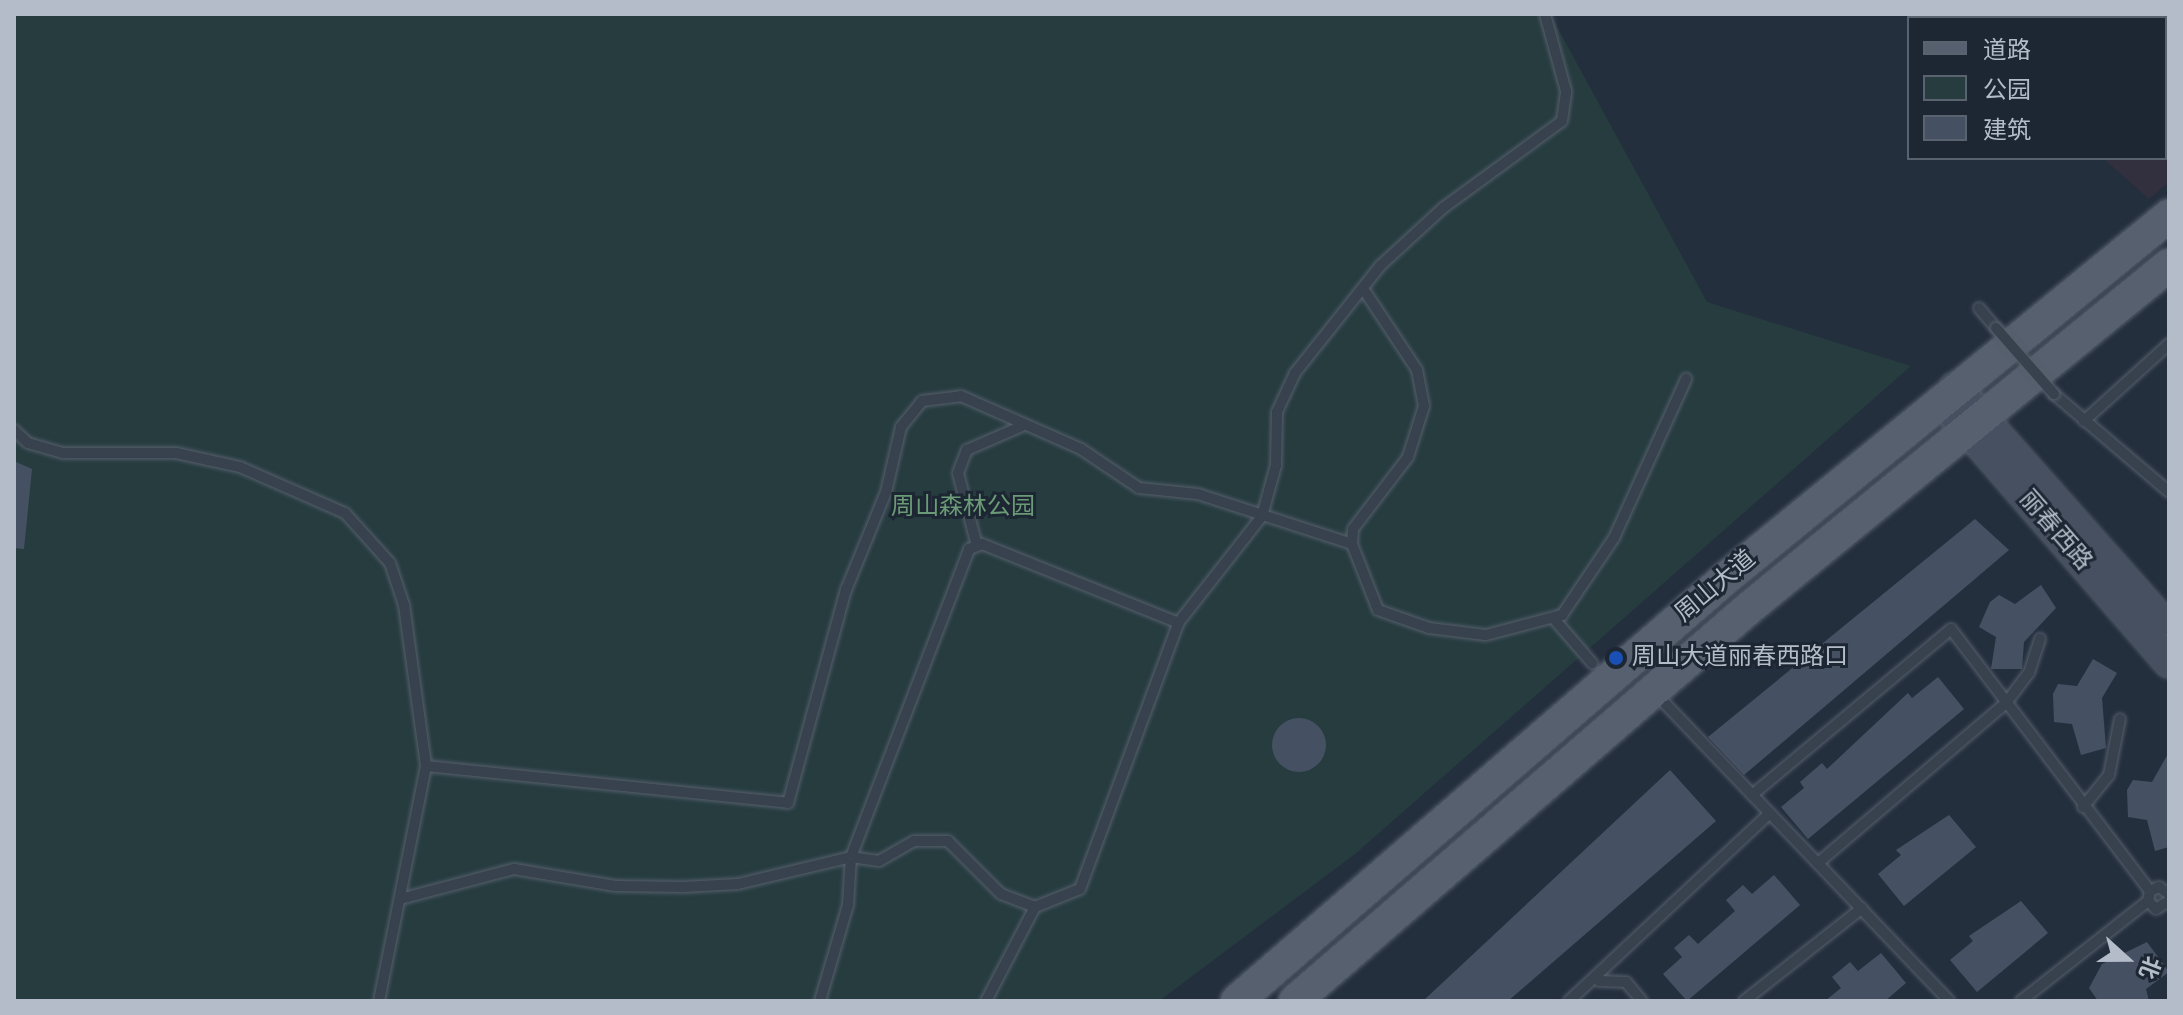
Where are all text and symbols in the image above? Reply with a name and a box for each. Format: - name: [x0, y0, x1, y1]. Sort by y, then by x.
- legend: [1907, 16, 2167, 160]
- text: 道路: [1983, 39, 2031, 63]
- text: 公园: [1983, 79, 2031, 103]
- text: 建筑: [1983, 119, 2031, 143]
- street label: 丽春西路: [2013, 485, 2097, 577]
- park label: 周山森林公园: [891, 494, 1035, 522]
- street label: 周山大道: [1670, 545, 1762, 629]
- place label: 周山大道丽春西路口: [1632, 644, 1848, 672]
- marker: 周山大道丽春西路口: [1607, 649, 1625, 667]
- north arrow: [2087, 919, 2167, 999]
- text: 北: [2135, 953, 2164, 982]

